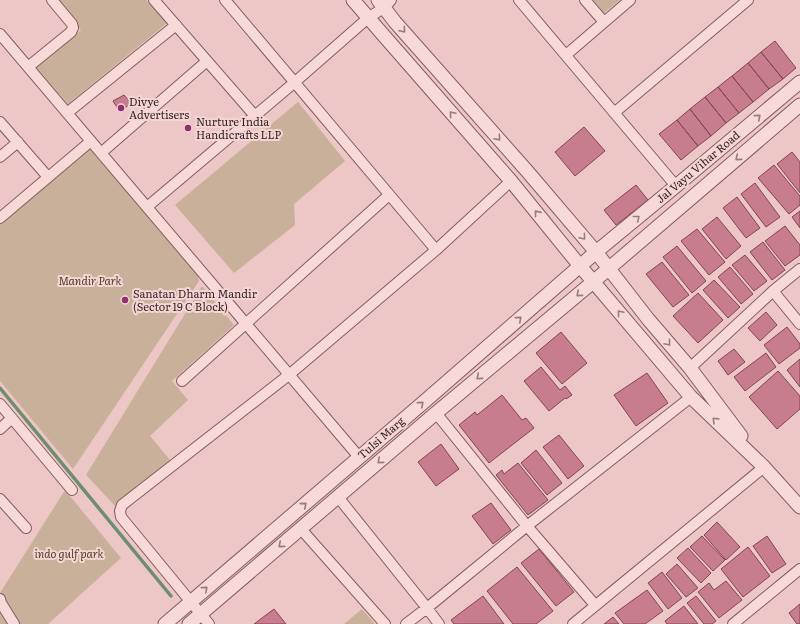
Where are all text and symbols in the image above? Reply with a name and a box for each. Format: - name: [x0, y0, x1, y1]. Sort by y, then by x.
- one-way arrow: [398, 26, 405, 33]
- place label: Divye Advertisers: [129, 93, 189, 122]
- marker: Divye Advertisers: [116, 103, 126, 113]
- one-way arrow: [449, 111, 457, 119]
- place label: Nurture India Handicrafts LLP: [196, 113, 282, 142]
- one-way arrow: [754, 115, 761, 122]
- marker: Nurture India Handicrafts LLP: [183, 123, 193, 133]
- street label: Jal Vayu Vihar Road: [652, 126, 743, 206]
- one-way arrow: [494, 133, 501, 141]
- one-way arrow: [736, 153, 743, 160]
- one-way arrow: [534, 210, 541, 217]
- one-way arrow: [632, 216, 639, 223]
- one-way arrow: [578, 232, 585, 239]
- park label: Mandir Park: [58, 272, 122, 288]
- place label: Sanatan Dharm Mandir (Sector 19 C Block): [133, 285, 258, 314]
- one-way arrow: [577, 289, 584, 296]
- marker: Sanatan Dharm Mandir (Sector 19 C Block): [120, 295, 130, 305]
- one-way arrow: [617, 310, 624, 318]
- one-way arrow: [514, 316, 521, 323]
- one-way arrow: [664, 338, 671, 345]
- one-way arrow: [477, 372, 484, 379]
- one-way arrow: [416, 402, 423, 409]
- street label: Tulsi Marg: [353, 412, 408, 462]
- one-way arrow: [712, 418, 720, 425]
- one-way arrow: [378, 456, 385, 463]
- one-way arrow: [299, 502, 306, 509]
- one-way arrow: [279, 541, 286, 548]
- park label: indo gulf park: [35, 545, 103, 561]
- one-way arrow: [200, 587, 208, 594]

